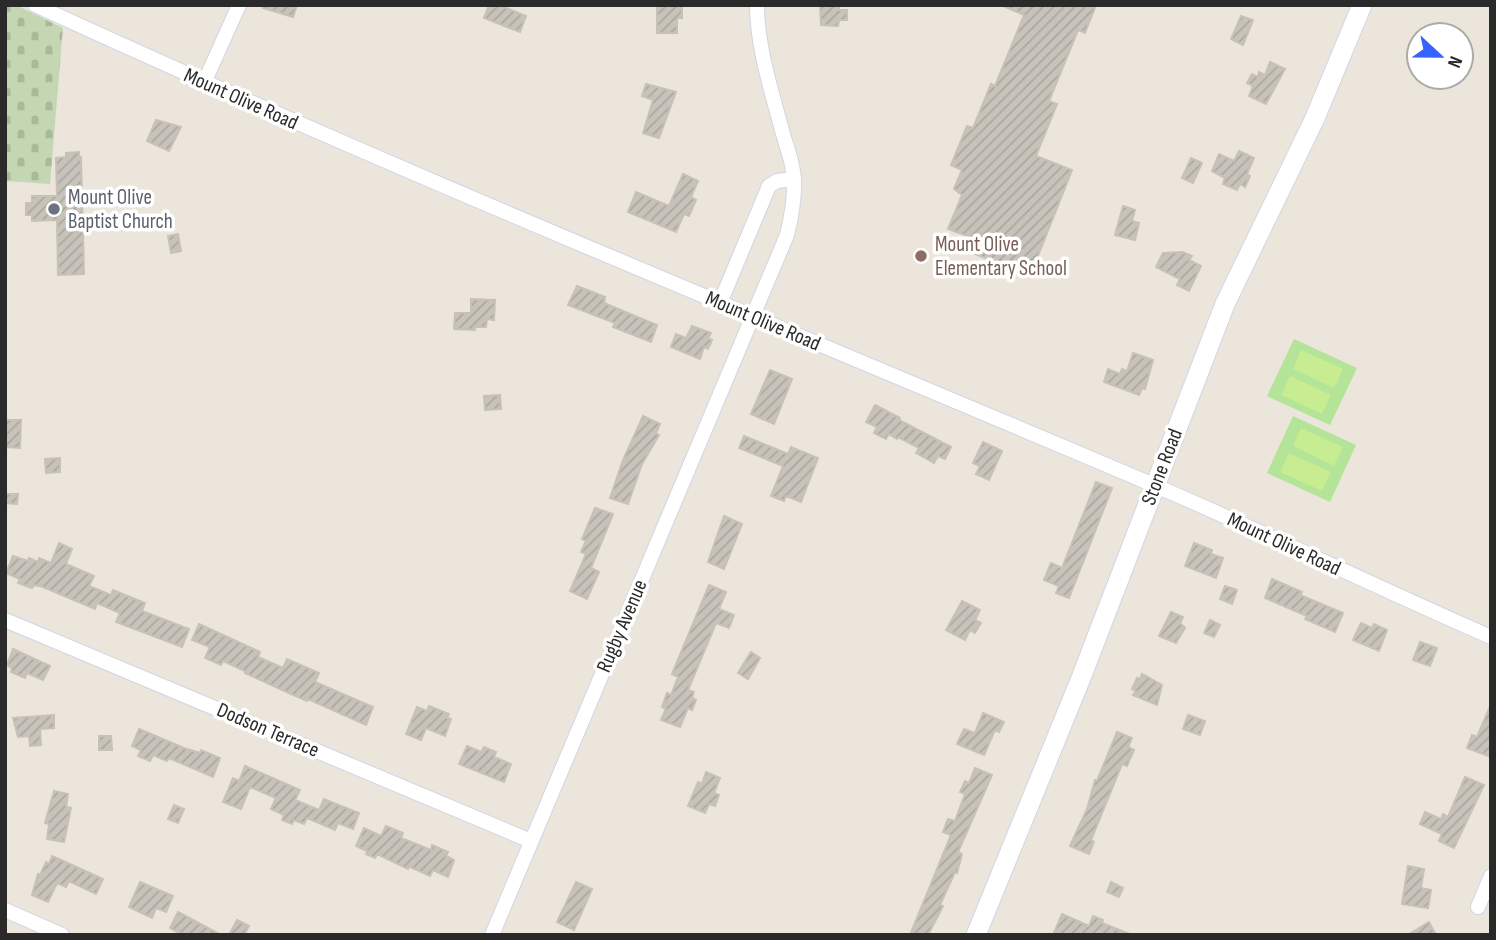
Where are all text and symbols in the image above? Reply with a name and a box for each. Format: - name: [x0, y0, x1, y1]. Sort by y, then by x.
- north arrow: [1405, 21, 1475, 91]
- text: N: [1442, 53, 1467, 71]
- street label: Mount Olive Road: [180, 63, 302, 135]
- place label: Mount Olive Baptist Church: [68, 185, 173, 234]
- marker: Mount Olive Baptist Church: [46, 201, 62, 217]
- place label: Mount Olive Elementary School: [935, 232, 1067, 281]
- marker: Mount Olive Elementary School: [913, 248, 929, 264]
- street label: Mount Olive Road: [702, 286, 824, 356]
- street label: Stone Road: [1136, 425, 1188, 509]
- street label: Mount Olive Road: [1223, 507, 1345, 581]
- street label: Rugby Avenue: [591, 576, 653, 676]
- street label: Dodson Terrace: [213, 697, 323, 763]

